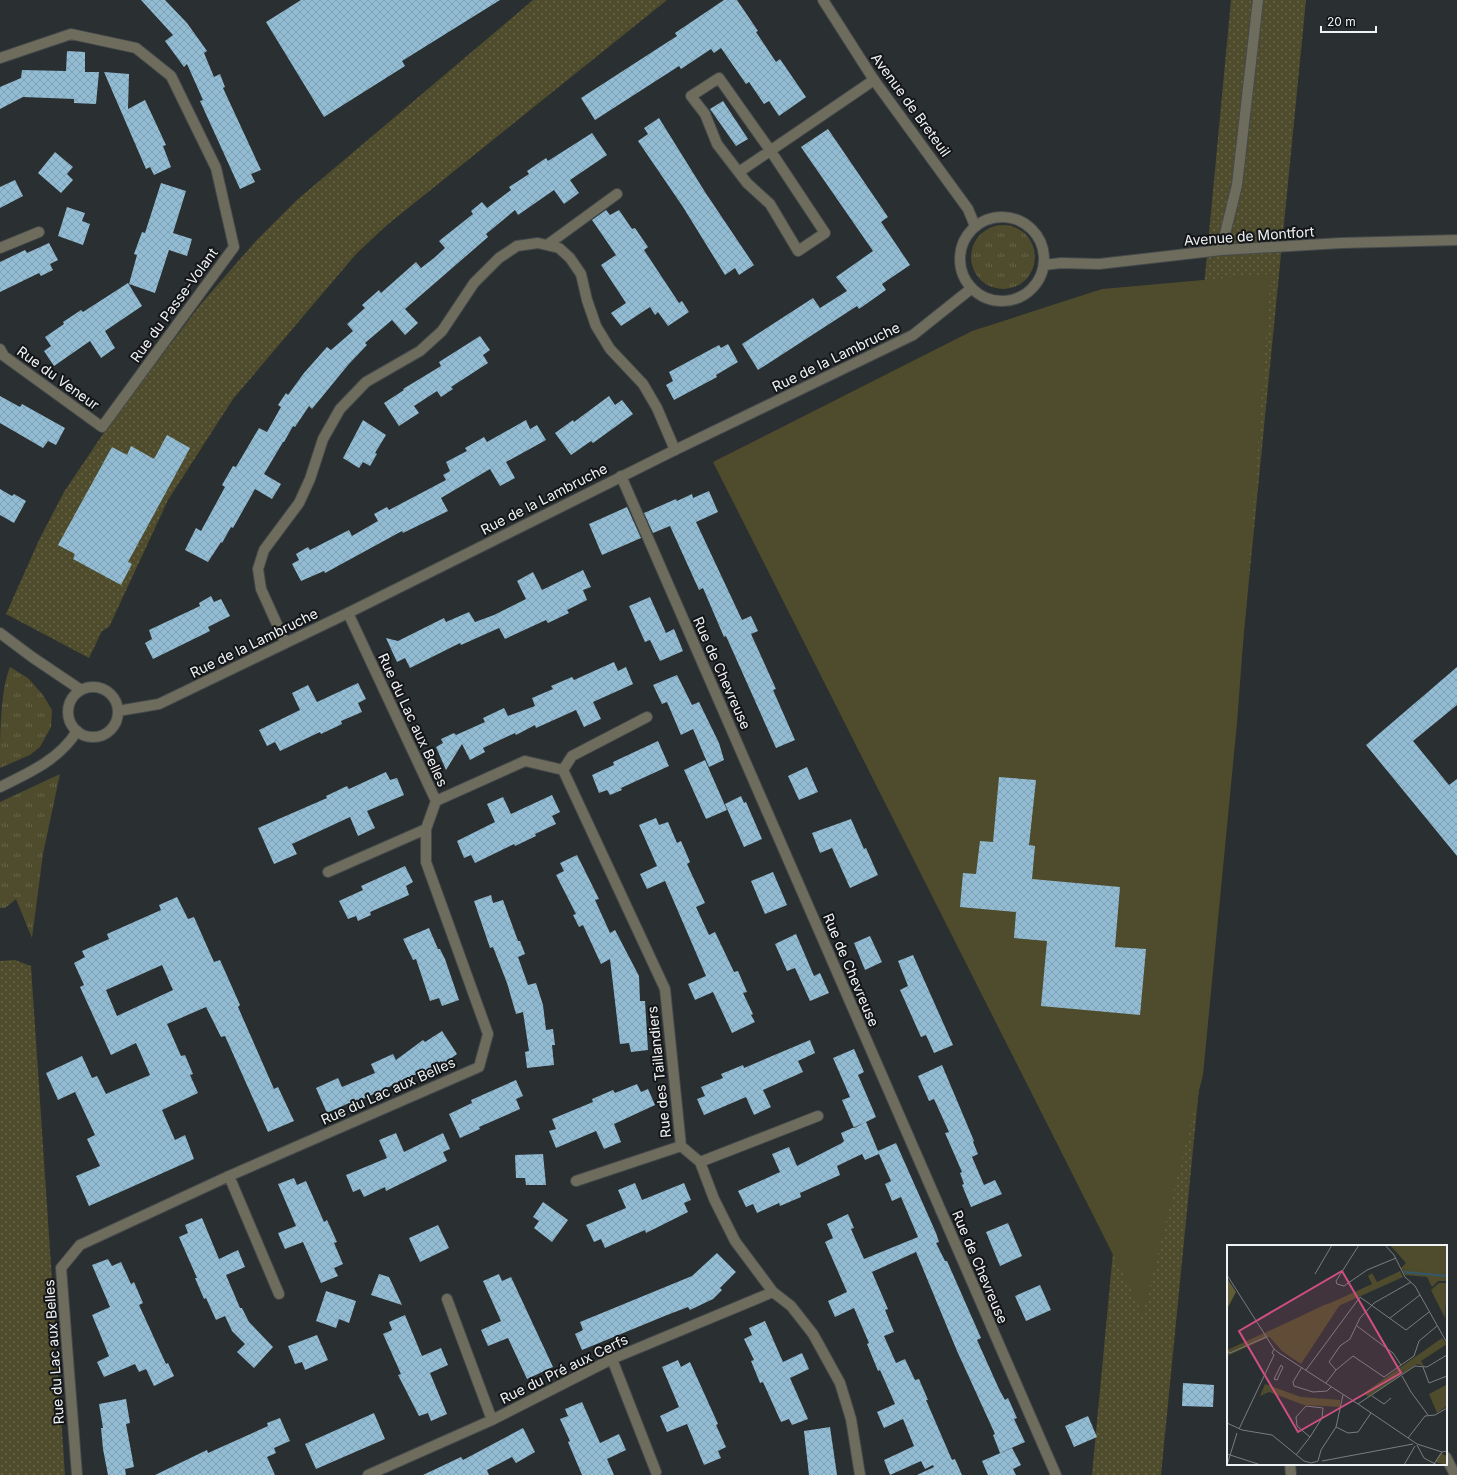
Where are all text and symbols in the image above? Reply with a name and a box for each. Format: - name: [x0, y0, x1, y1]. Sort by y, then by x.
- scale bar: [1321, 8, 1376, 34]
- text: 20 m: [1327, 14, 1356, 29]
- street label: Avenue de Breteuil: [868, 50, 955, 160]
- street label: Avenue de Montfort: [1183, 222, 1315, 249]
- street label: Rue du Passe-Volant: [126, 244, 221, 365]
- street label: Rue de la Lambruche: [769, 318, 902, 395]
- street label: Rue du Veneur: [14, 342, 103, 413]
- street label: Rue de la Lambruche: [478, 459, 610, 538]
- street label: Rue de la Lambruche: [187, 604, 320, 681]
- street label: Rue de Chevreuse: [690, 614, 755, 732]
- street label: Rue du Lac aux Belles: [375, 650, 452, 789]
- street label: Rue de Chevreuse: [820, 911, 883, 1029]
- street label: Rue des Taillandiers: [643, 1005, 674, 1139]
- street label: Rue du Lac aux Belles: [318, 1053, 458, 1128]
- street label: Rue de Chevreuse: [949, 1208, 1012, 1326]
- inset map: [1227, 1245, 1447, 1465]
- street label: Rue du Lac aux Belles: [40, 1279, 67, 1425]
- street label: Rue du Pré aux Cerfs: [497, 1330, 630, 1407]

